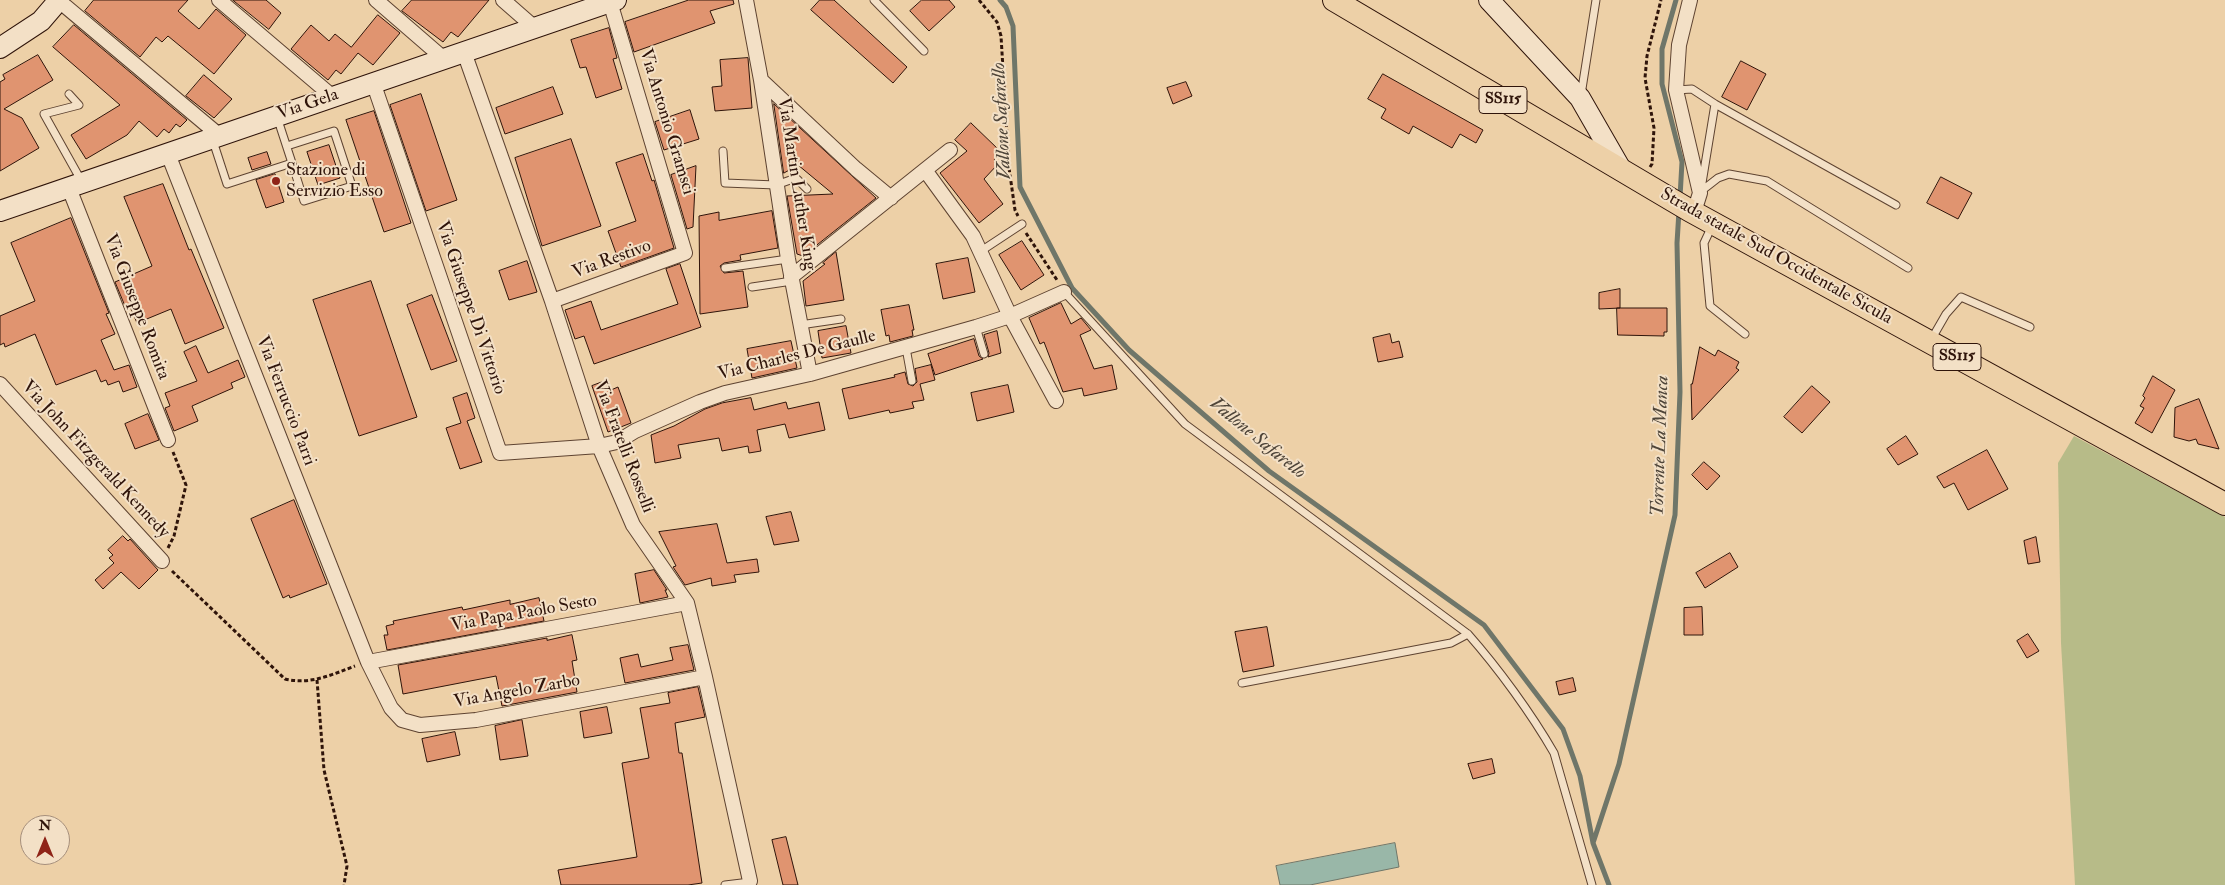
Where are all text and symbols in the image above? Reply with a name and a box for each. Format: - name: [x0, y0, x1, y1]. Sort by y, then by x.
- street label: Via Antonio Gramsci: [634, 46, 698, 198]
- water label: Vallone Safarello: [989, 62, 1017, 180]
- street label: Via Gela: [275, 84, 341, 126]
- road number: SS115: [1479, 86, 1527, 114]
- street label: Via Martin Luther King: [772, 96, 820, 272]
- place label: Stazione di Servizio Esso: [286, 160, 383, 202]
- marker: Stazione di Servizio Esso: [270, 175, 282, 187]
- street label: Strada statale Sud Occidentale Sicula: [1656, 184, 1896, 330]
- street label: Via Giuseppe Di Vittorio: [430, 218, 510, 398]
- street label: Via Giuseppe Romita: [98, 231, 174, 383]
- street label: Via Restivo: [570, 236, 654, 284]
- street label: Via Charles De Gaulle: [716, 326, 878, 386]
- street label: Via Ferruccio Parri: [250, 333, 320, 469]
- road number: SS115: [1933, 344, 1981, 371]
- water label: Torrente La Manca: [1647, 375, 1675, 517]
- street label: Via John Fitzgerald Kennedy: [16, 377, 174, 543]
- street label: Via Fratelli Rosselli: [588, 378, 658, 516]
- water label: Vallone Safarello: [1204, 393, 1310, 485]
- street label: Via Papa Paolo Sesto: [449, 591, 599, 637]
- street label: Via Angelo Zarbo: [452, 670, 582, 714]
- north arrow: [20, 815, 70, 865]
- text: N: [39, 817, 51, 834]

